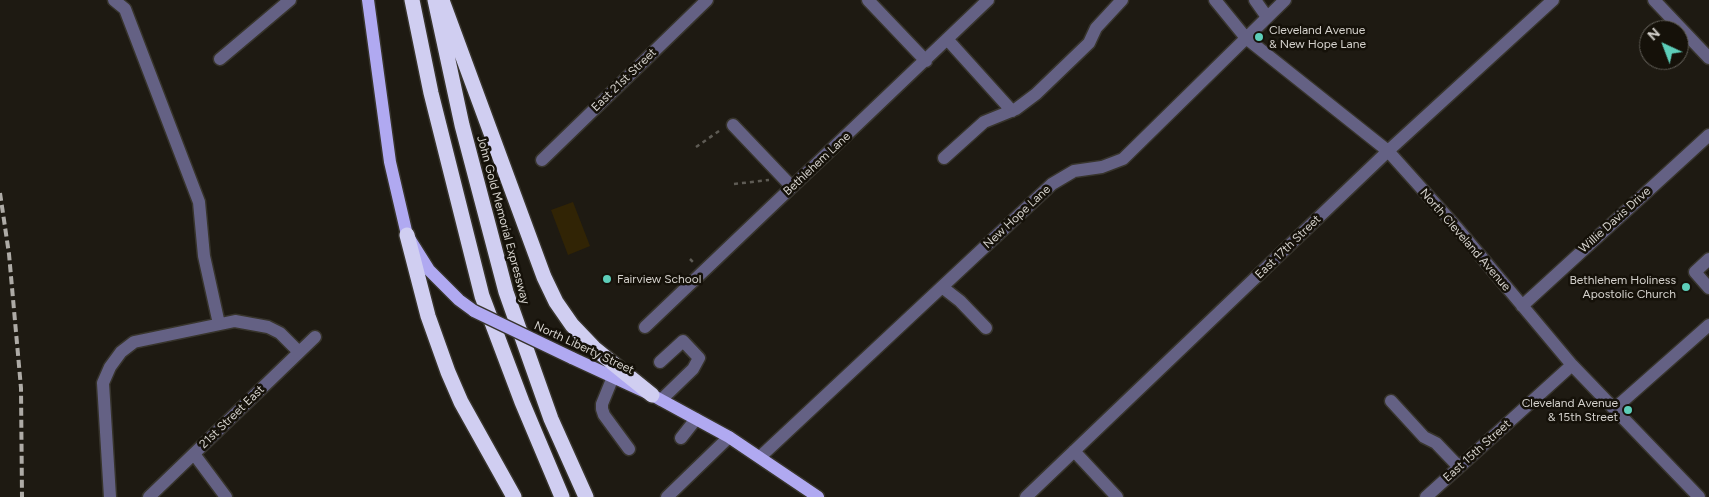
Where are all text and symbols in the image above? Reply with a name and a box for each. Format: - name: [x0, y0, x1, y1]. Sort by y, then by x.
- north arrow: [1639, 20, 1689, 70]
- place label: Cleveland Avenue & New Hope Lane: [1269, 23, 1366, 51]
- text: N: [1644, 24, 1664, 44]
- marker: Cleveland Avenue & New Hope Lane: [1253, 31, 1265, 43]
- street label: East 21st Street: [589, 45, 659, 115]
- street label: Bethlehem Lane: [781, 129, 853, 199]
- street label: John Gold Memorial Expressway: [474, 134, 532, 306]
- street label: New Hope Lane: [981, 182, 1053, 252]
- street label: Willie Davis Drive: [1576, 184, 1654, 256]
- street label: North Cleveland Avenue: [1417, 186, 1513, 294]
- street label: East 17th Street: [1252, 212, 1324, 282]
- place label: Fairview School: [617, 272, 701, 286]
- marker: Fairview School: [601, 273, 613, 285]
- place label: Bethlehem Holiness Apostolic Church: [1569, 273, 1676, 301]
- marker: Bethlehem Holiness Apostolic Church: [1680, 281, 1692, 293]
- street label: North Liberty Street: [532, 319, 636, 377]
- street label: 21st Street East: [197, 382, 267, 452]
- place label: Cleveland Avenue & 15th Street: [1522, 396, 1618, 424]
- marker: Cleveland Avenue & 15th Street: [1622, 404, 1634, 416]
- street label: East 15th Street: [1440, 417, 1514, 485]

